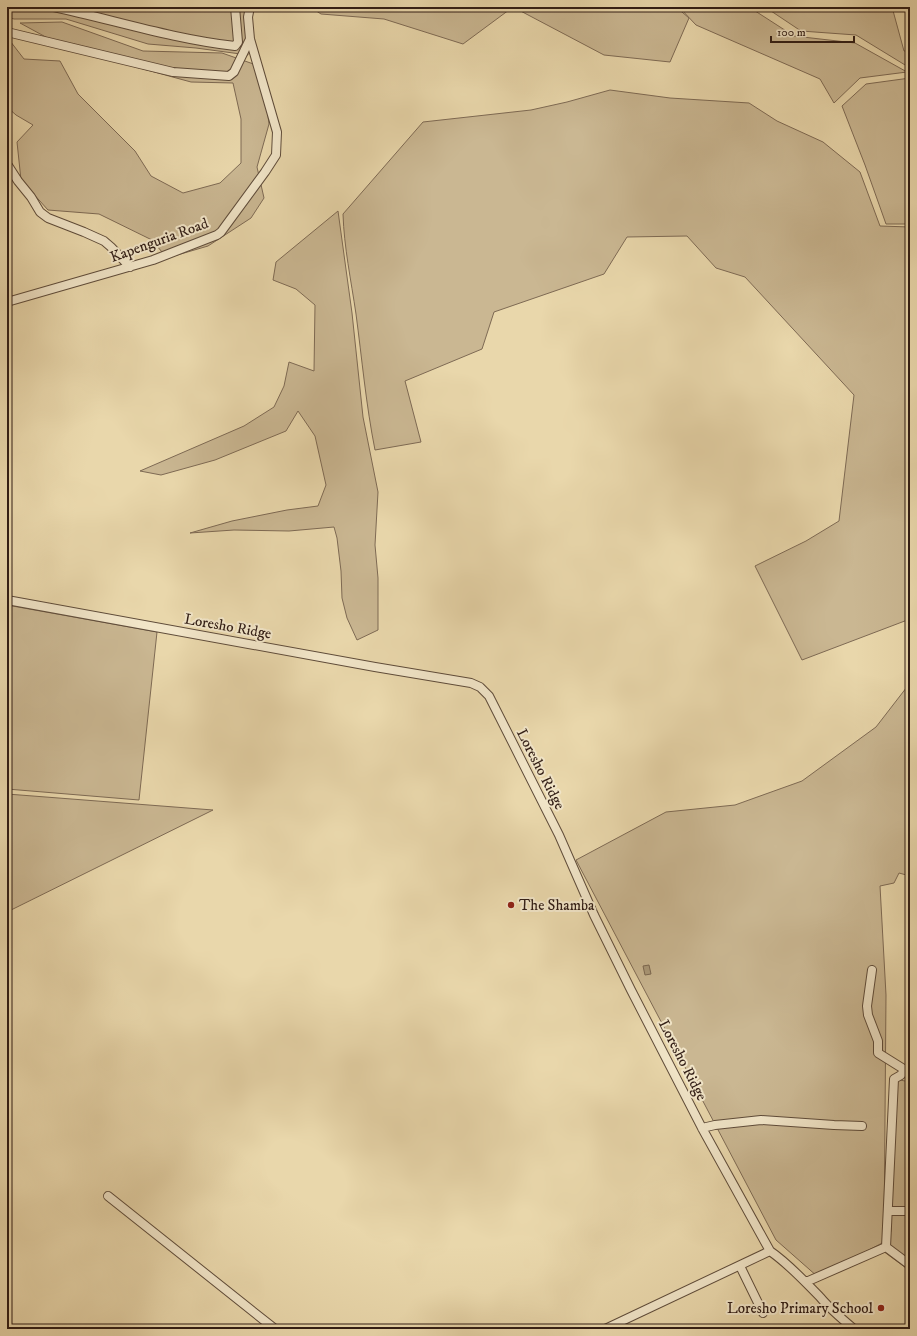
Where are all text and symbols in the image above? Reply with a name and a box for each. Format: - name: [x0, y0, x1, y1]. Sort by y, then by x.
- scale bar: [771, 18, 854, 44]
- text: 100 m: [777, 25, 806, 40]
- street label: Kapenguria Road: [107, 214, 211, 267]
- street label: Loresho Ridge: [183, 609, 273, 643]
- street label: Loresho Ridge: [512, 726, 569, 813]
- place label: The Shamba: [519, 896, 595, 915]
- marker: The Shamba: [506, 900, 516, 910]
- street label: Loresho Ridge: [654, 1017, 711, 1104]
- place label: Loresho Primary School: [727, 1299, 873, 1318]
- marker: Loresho Primary School: [876, 1303, 886, 1313]

